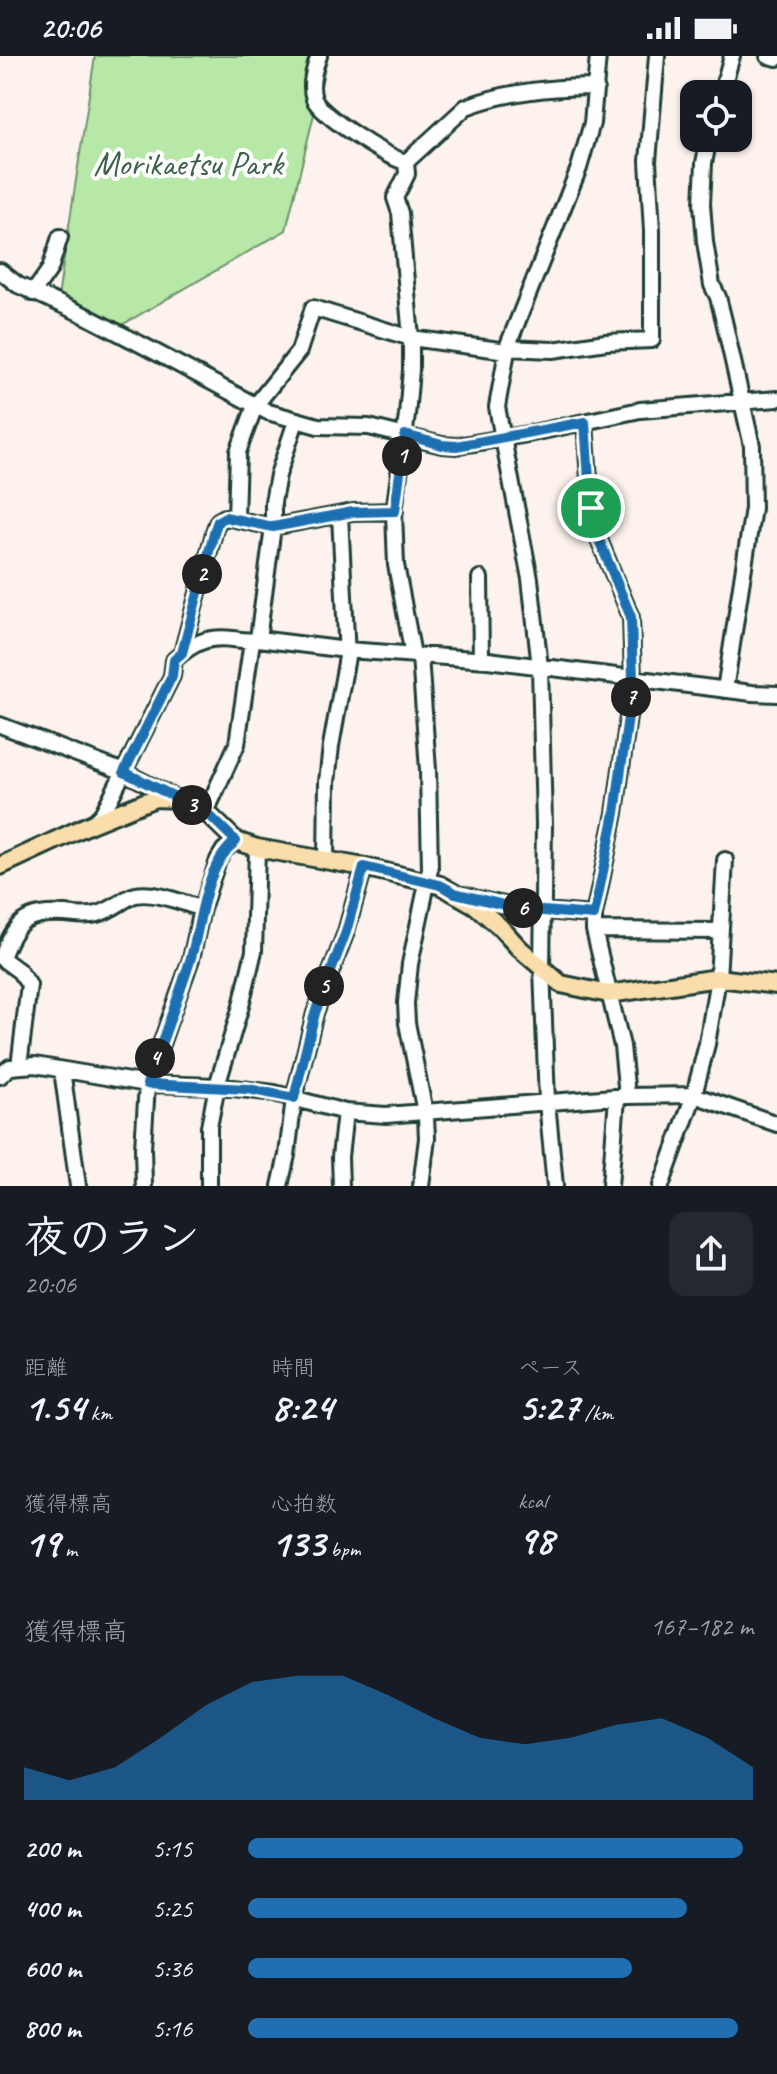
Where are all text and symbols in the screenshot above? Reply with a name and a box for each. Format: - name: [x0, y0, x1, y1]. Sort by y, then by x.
- text: 20:06: [40, 9, 101, 47]
- map controls: [680, 80, 752, 152]
- button: locate: [680, 80, 752, 152]
- park label: Morikaetsu Park: [93, 142, 285, 185]
- pin: 1: [382, 436, 422, 476]
- text: 1: [397, 442, 407, 470]
- pin: [557, 474, 625, 542]
- icon: arrive: [569, 486, 613, 530]
- pin: 2: [182, 554, 222, 594]
- text: 2: [197, 560, 207, 588]
- pin: 7: [611, 677, 651, 717]
- text: 7: [626, 683, 636, 711]
- pin: 3: [172, 785, 212, 825]
- text: 3: [187, 791, 197, 819]
- pin: 6: [503, 888, 543, 928]
- text: 6: [518, 894, 528, 922]
- pin: 5: [304, 966, 344, 1006]
- text: 5: [319, 972, 329, 1000]
- pin: 4: [135, 1038, 175, 1078]
- text: 4: [150, 1044, 160, 1072]
- text: 夜のラン: [24, 1210, 200, 1265]
- button: share: [669, 1212, 753, 1296]
- text: 20:06: [24, 1268, 76, 1301]
- text: 距離: [24, 1354, 68, 1382]
- text: 時間: [271, 1354, 315, 1382]
- text: ペース: [518, 1354, 583, 1382]
- text: 1.54: [24, 1382, 85, 1432]
- text: 8:24: [271, 1382, 333, 1432]
- text: 5:27: [518, 1382, 579, 1432]
- text: km: [85, 1399, 112, 1427]
- text: /km: [579, 1399, 613, 1427]
- text: kcal: [518, 1487, 547, 1515]
- text: 獲得標高: [24, 1490, 112, 1518]
- text: 心拍数: [271, 1490, 337, 1518]
- text: 98: [518, 1515, 554, 1565]
- text: 19: [24, 1518, 60, 1568]
- text: 133: [271, 1518, 325, 1568]
- text: m: [60, 1535, 77, 1563]
- text: bpm: [325, 1535, 361, 1563]
- text: 167–182 m: [650, 1610, 753, 1643]
- text: 獲得標高: [24, 1615, 128, 1648]
- text: 200 m: [24, 1832, 80, 1865]
- text: 5:15: [152, 1832, 192, 1865]
- text: 400 m: [24, 1892, 80, 1925]
- text: 5:25: [152, 1892, 192, 1925]
- text: 600 m: [24, 1952, 81, 1985]
- text: 5:36: [152, 1952, 192, 1985]
- text: 800 m: [24, 2012, 80, 2045]
- text: 5:16: [152, 2012, 192, 2045]

